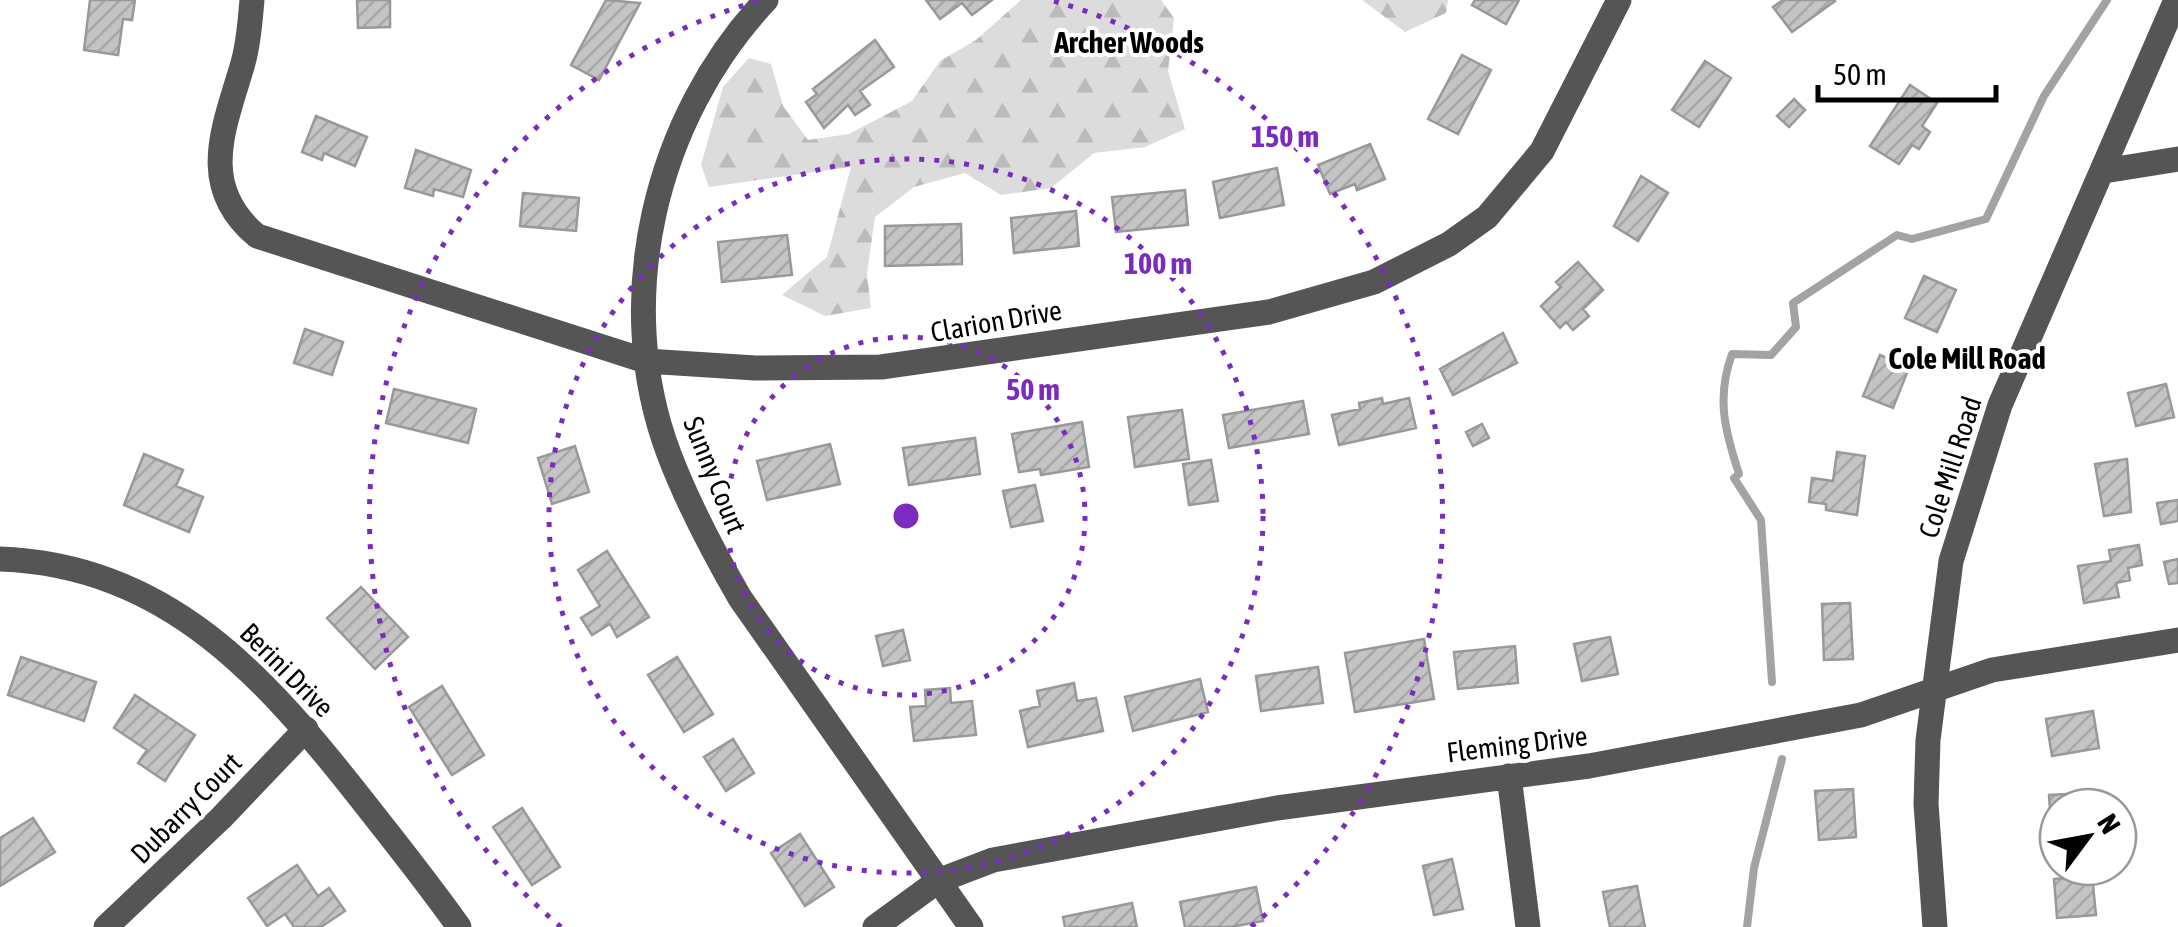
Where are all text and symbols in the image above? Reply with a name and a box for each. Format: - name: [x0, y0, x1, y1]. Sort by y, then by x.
- district label: Archer Woods: [1053, 25, 1204, 59]
- scale bar: [1818, 40, 1996, 102]
- text: 50 m: [1833, 57, 1887, 91]
- text: 150 m: [1251, 119, 1319, 153]
- text: 100 m: [1124, 246, 1192, 280]
- street label: Clarion Drive: [928, 294, 1064, 348]
- district label: Cole Mill Road: [1888, 341, 2046, 375]
- text: 50 m: [1006, 372, 1060, 406]
- street label: Cole Mill Road: [1912, 392, 1988, 542]
- street label: Sunny Court: [677, 412, 753, 538]
- centre of rings: [888, 498, 924, 534]
- street label: Berini Drive: [234, 617, 340, 723]
- street label: Fleming Drive: [1445, 719, 1589, 769]
- street label: Dubarry Court: [124, 746, 248, 870]
- north arrow: [2038, 787, 2138, 887]
- text: N: [2091, 808, 2127, 839]

